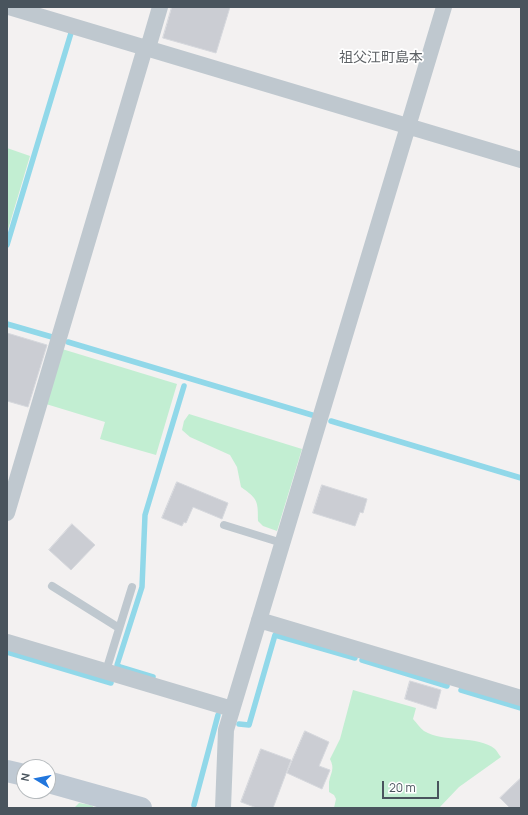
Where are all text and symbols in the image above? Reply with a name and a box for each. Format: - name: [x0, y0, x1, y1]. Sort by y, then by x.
- district label: 祖父江町島本: [339, 50, 423, 66]
- north arrow: [16, 759, 56, 799]
- text: N: [17, 772, 33, 782]
- scale bar: [384, 773, 441, 799]
- text: 20 m: [389, 779, 416, 796]

